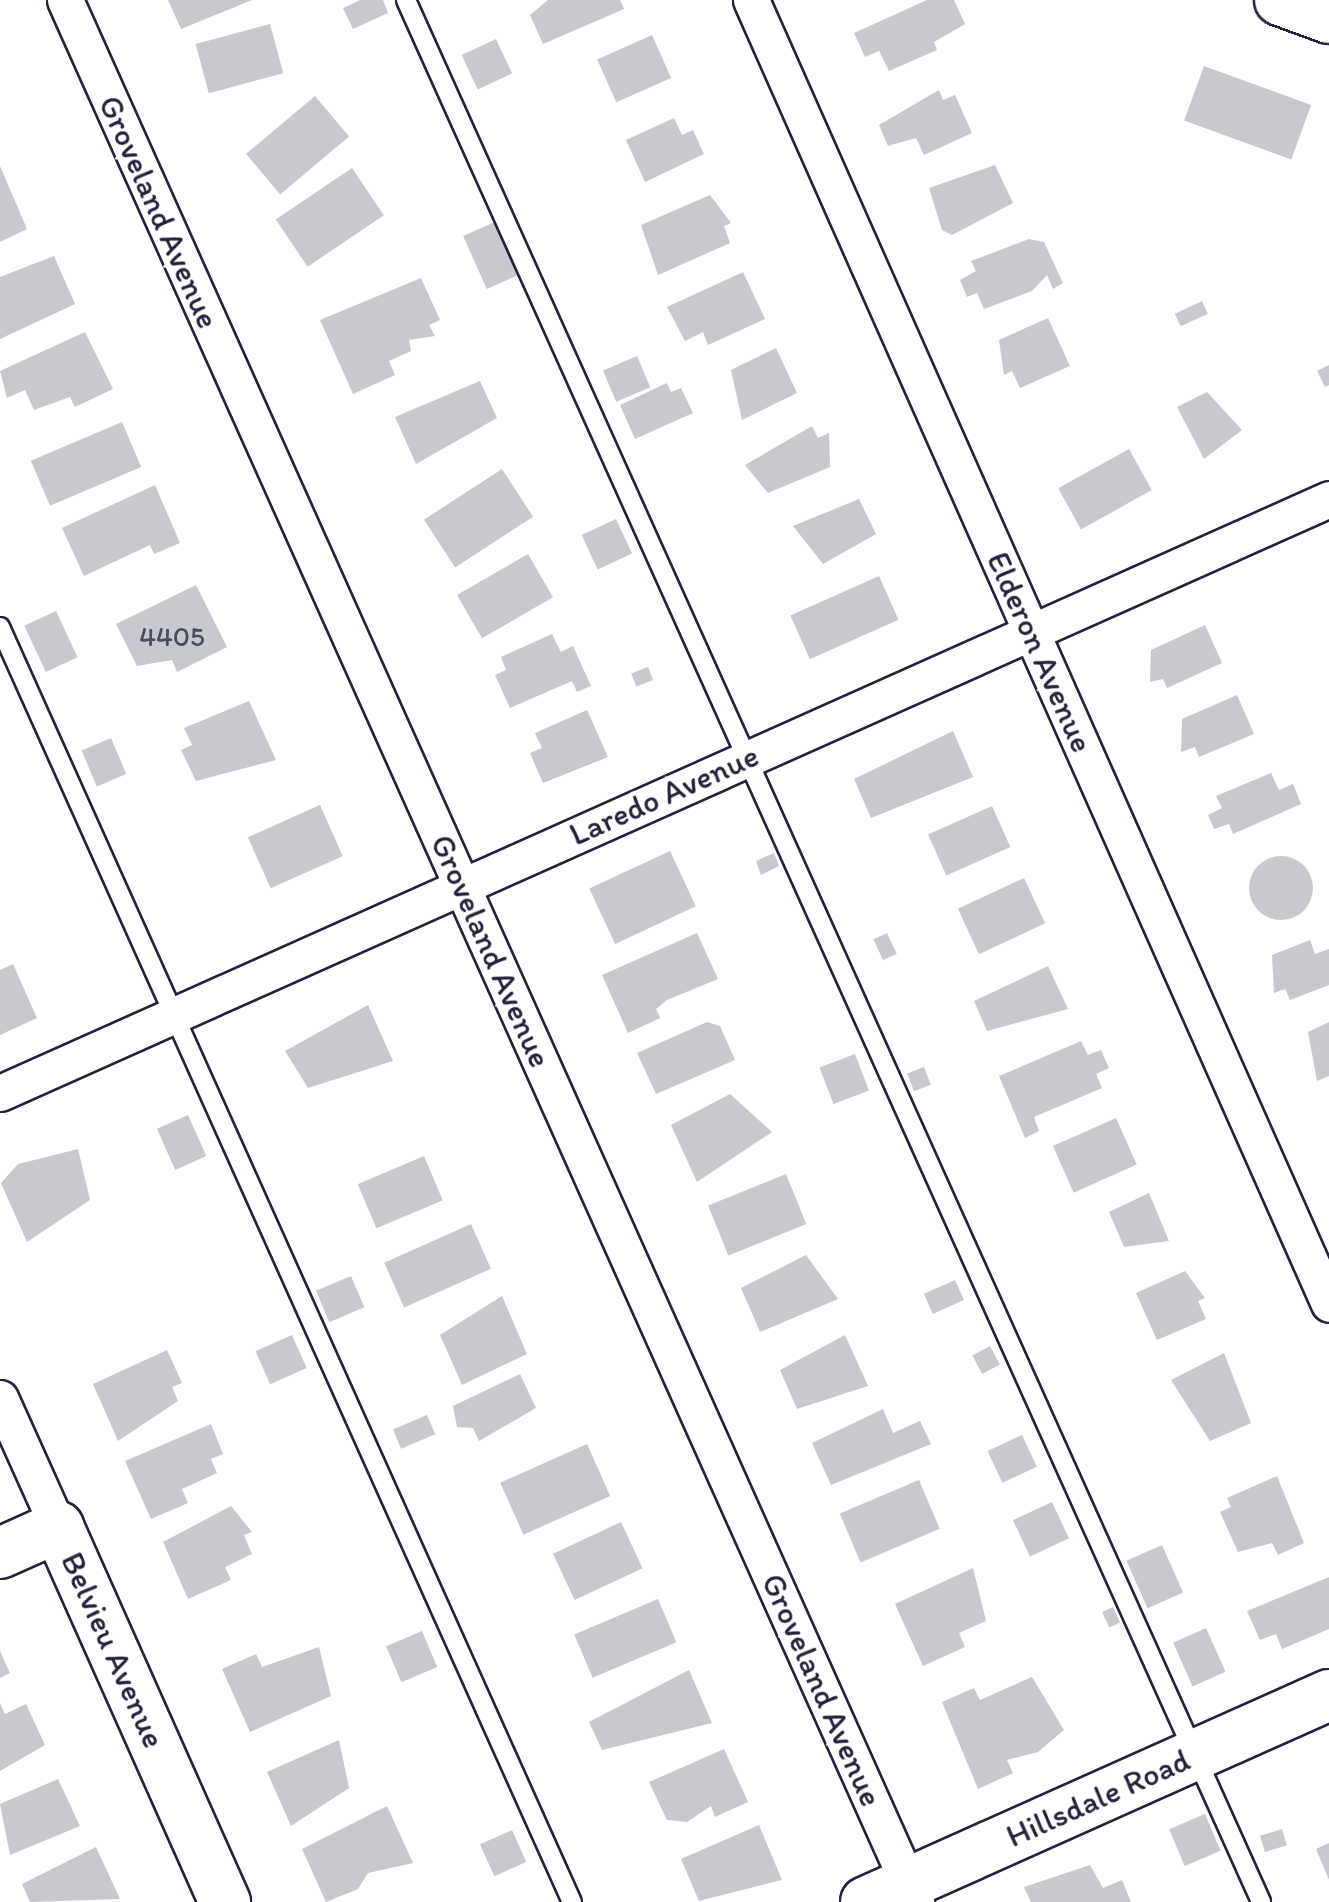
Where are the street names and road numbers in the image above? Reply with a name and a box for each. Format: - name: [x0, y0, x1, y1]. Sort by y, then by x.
- street label: Groveland Avenue: [91, 90, 227, 334]
- street label: Elderon Avenue: [979, 547, 1101, 757]
- street label: Laredo Avenue: [564, 737, 764, 853]
- street label: Groveland Avenue: [423, 829, 559, 1073]
- street label: Belvieu Avenue: [53, 1547, 173, 1753]
- street label: Groveland Avenue: [754, 1568, 890, 1812]
- street label: Hillsdale Road: [1000, 1740, 1196, 1856]

